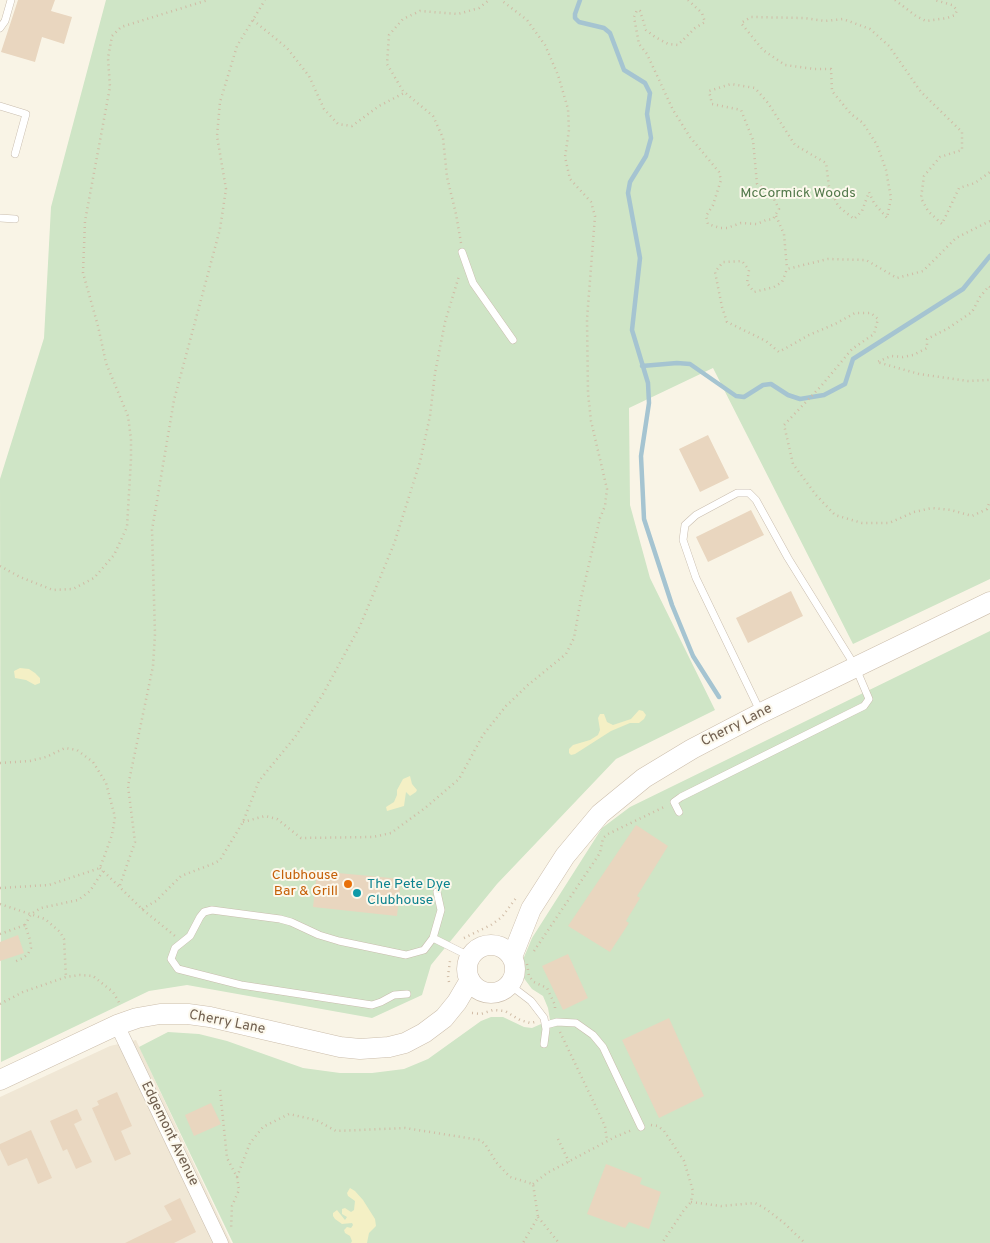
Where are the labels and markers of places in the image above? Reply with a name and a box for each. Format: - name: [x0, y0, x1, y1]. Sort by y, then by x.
- place label: Clubhouse Bar & Grill: [272, 868, 338, 900]
- place label: The Pete Dye Clubhouse: [367, 877, 451, 910]
- marker: Clubhouse Bar & Grill: [342, 878, 354, 890]
- marker: The Pete Dye Clubhouse: [351, 887, 363, 899]

